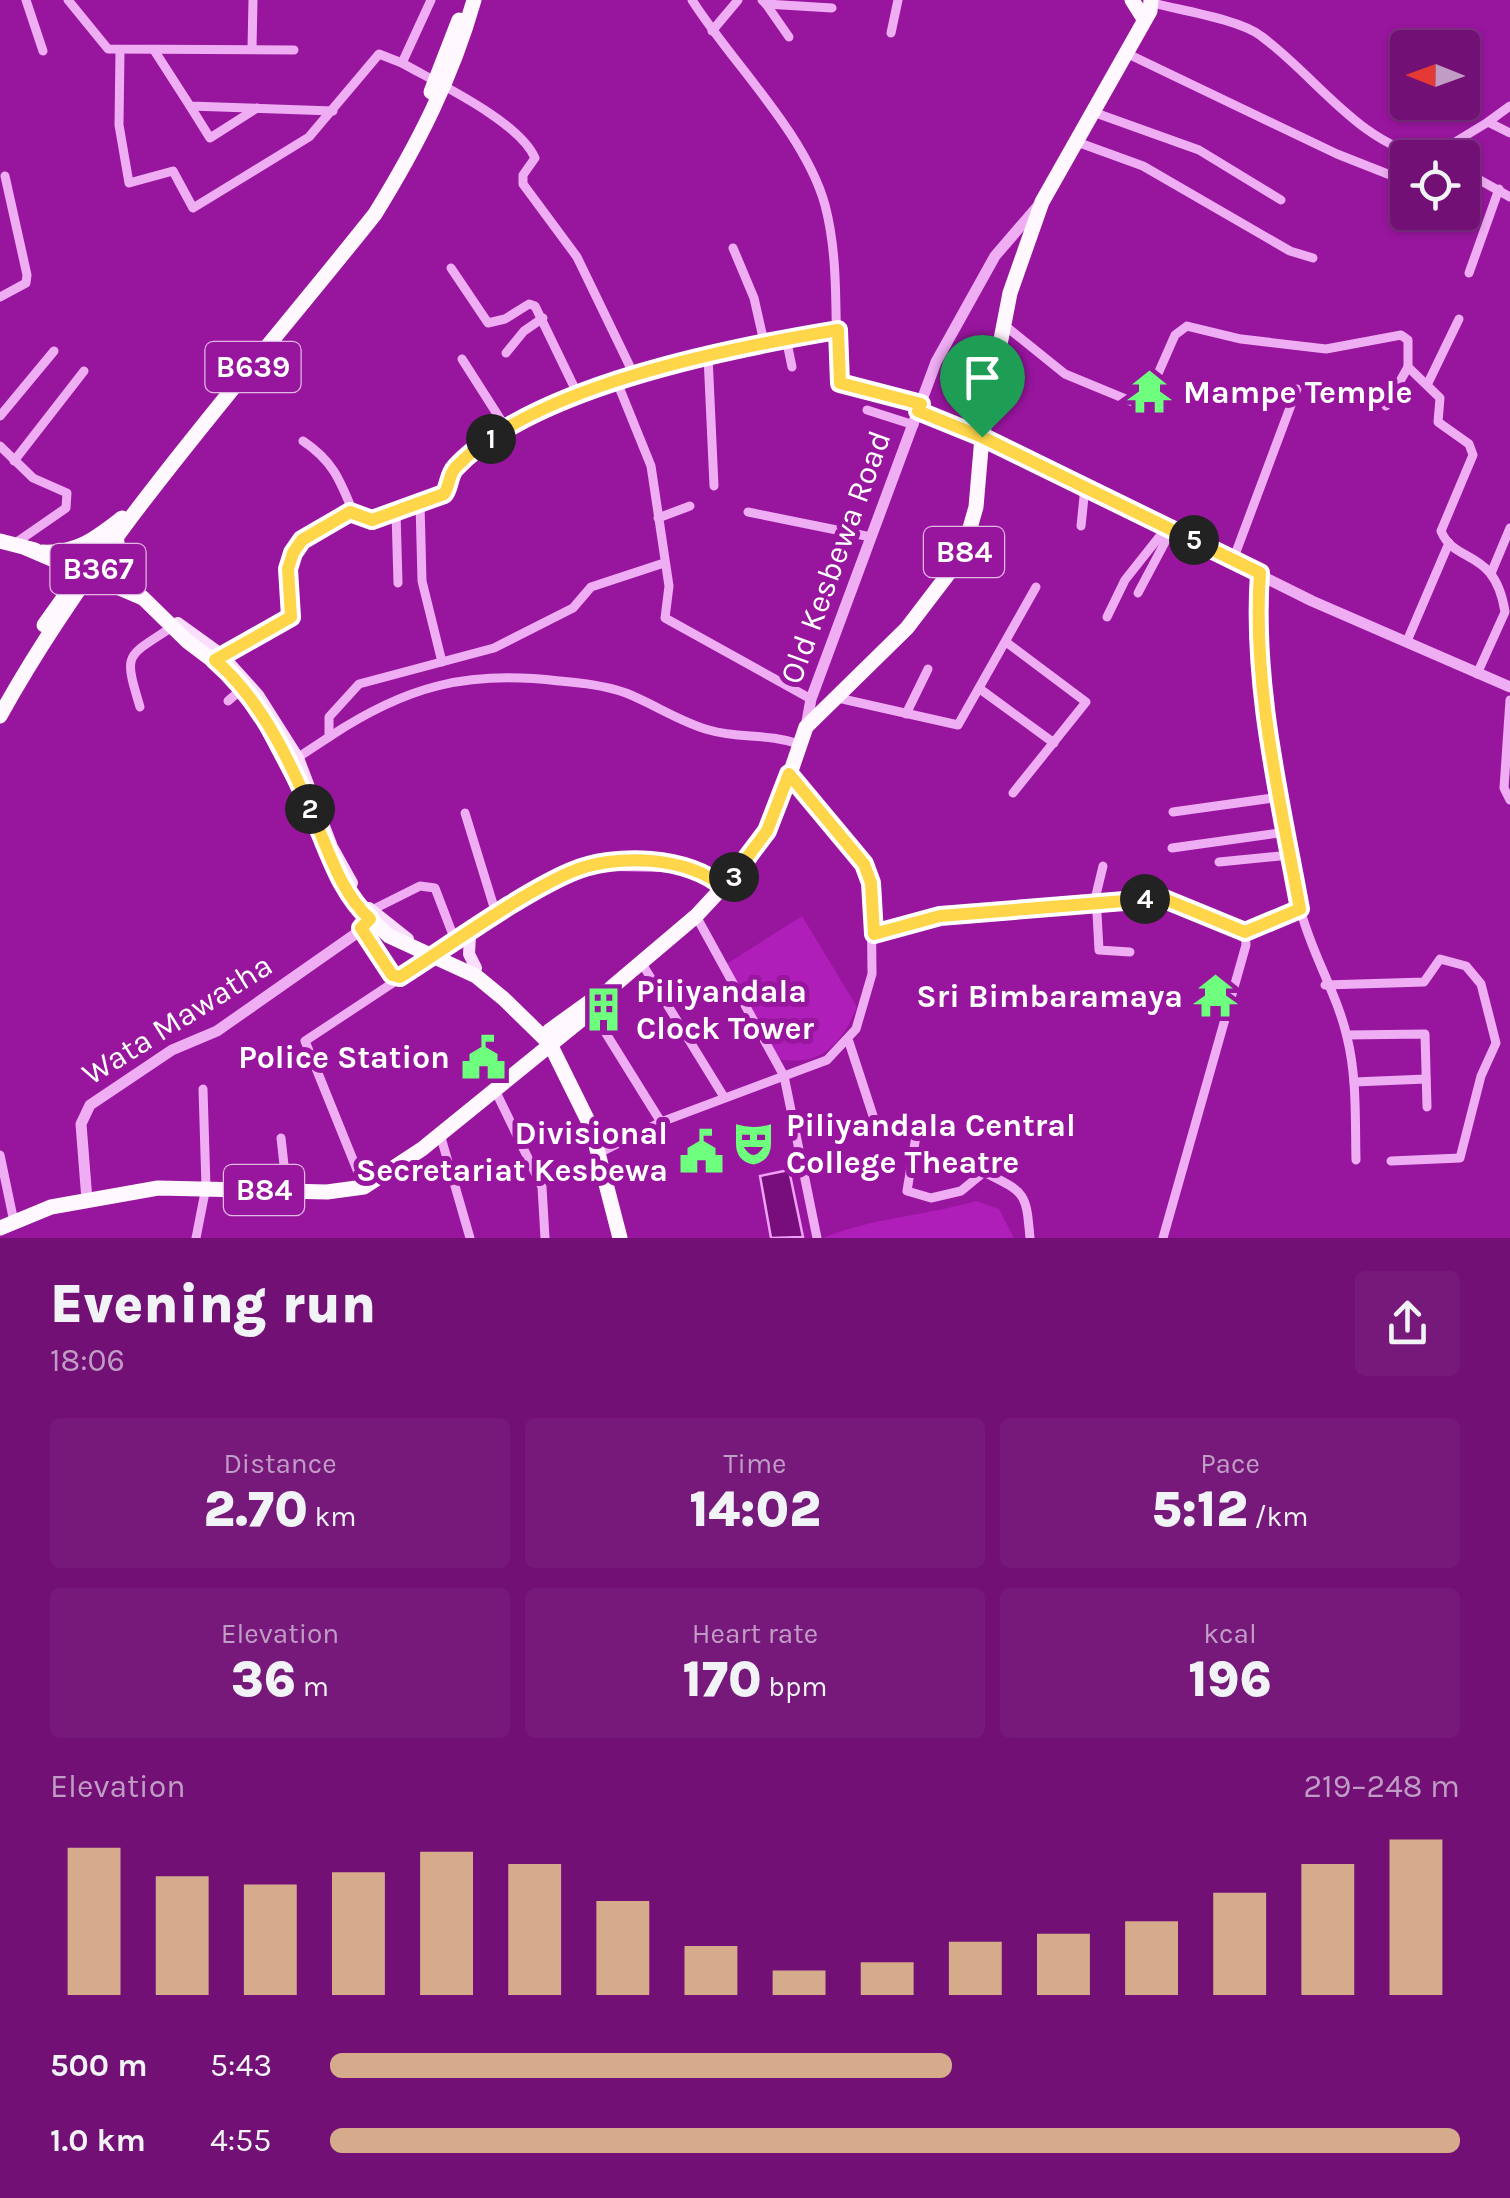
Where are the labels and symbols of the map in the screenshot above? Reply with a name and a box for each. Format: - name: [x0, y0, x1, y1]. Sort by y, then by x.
- north arrow: [1390, 30, 1480, 120]
- pin: [940, 335, 1025, 438]
- road number: B639: [206, 342, 300, 392]
- temple icon: Mampe Temple: [1126, 368, 1174, 416]
- place label: Mampe Temple: [1183, 374, 1413, 411]
- pin: 1: [466, 414, 516, 464]
- street label: Old Kesbewa Road: [773, 426, 898, 689]
- pin: 5: [1169, 515, 1219, 565]
- road number: B84: [924, 527, 1004, 577]
- road number: B367: [51, 544, 146, 594]
- pin: 2: [285, 784, 335, 834]
- pin: 3: [709, 852, 759, 902]
- pin: 4: [1120, 874, 1170, 924]
- street label: Wata Mawatha: [75, 946, 279, 1093]
- temple icon: Sri Bimbaramaya: [1192, 972, 1240, 1020]
- place label: Piliyandala Clock Tower: [636, 973, 815, 1047]
- place label: Sri Bimbaramaya: [916, 978, 1183, 1015]
- building icon: Piliyandala Clock Tower: [579, 985, 627, 1033]
- public building icon: Police Station: [459, 1033, 507, 1081]
- place label: Police Station: [238, 1039, 450, 1076]
- place label: Piliyandala Central College Theatre: [786, 1107, 1076, 1181]
- place label: Divisional Secretariat Kesbewa: [356, 1115, 668, 1189]
- theatre icon: Piliyandala Central College Theatre: [729, 1119, 777, 1167]
- public building icon: Divisional Secretariat Kesbewa: [677, 1127, 725, 1175]
- road number: B84: [224, 1165, 304, 1215]

